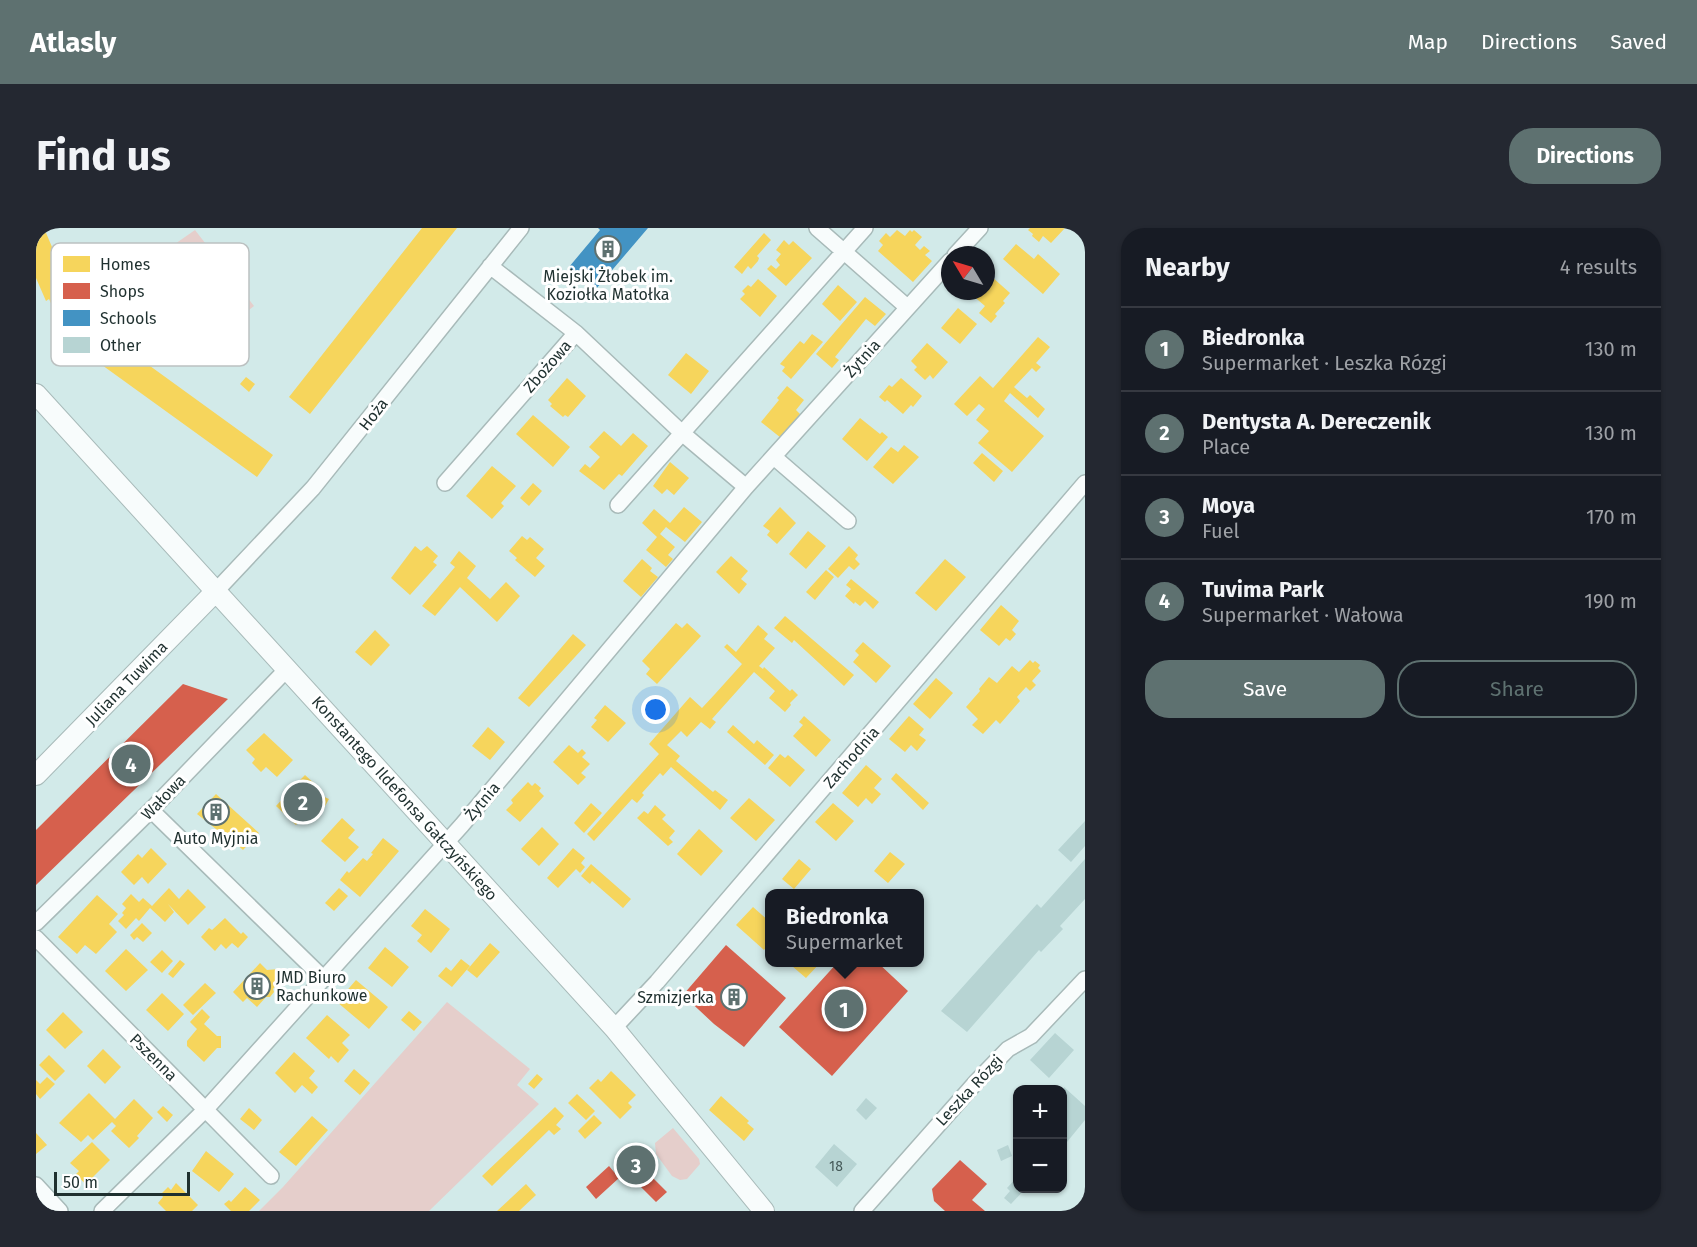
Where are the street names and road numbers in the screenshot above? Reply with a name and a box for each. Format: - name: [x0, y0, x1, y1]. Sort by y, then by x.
- street label: Żytnia: [840, 335, 884, 381]
- street label: Zbożowa: [519, 336, 575, 396]
- street label: Hoża: [355, 394, 392, 434]
- street label: Juliana Tuwima: [81, 637, 171, 729]
- street label: Konstantego Ildefonsa Gałczyńskiego: [308, 692, 502, 904]
- street label: Zachodnia: [819, 723, 883, 792]
- street label: Wałowa: [137, 771, 189, 824]
- street label: Żytnia: [460, 778, 504, 824]
- street label: Pszenna: [126, 1030, 181, 1085]
- street label: Leszka Rózgi: [932, 1051, 1007, 1130]

